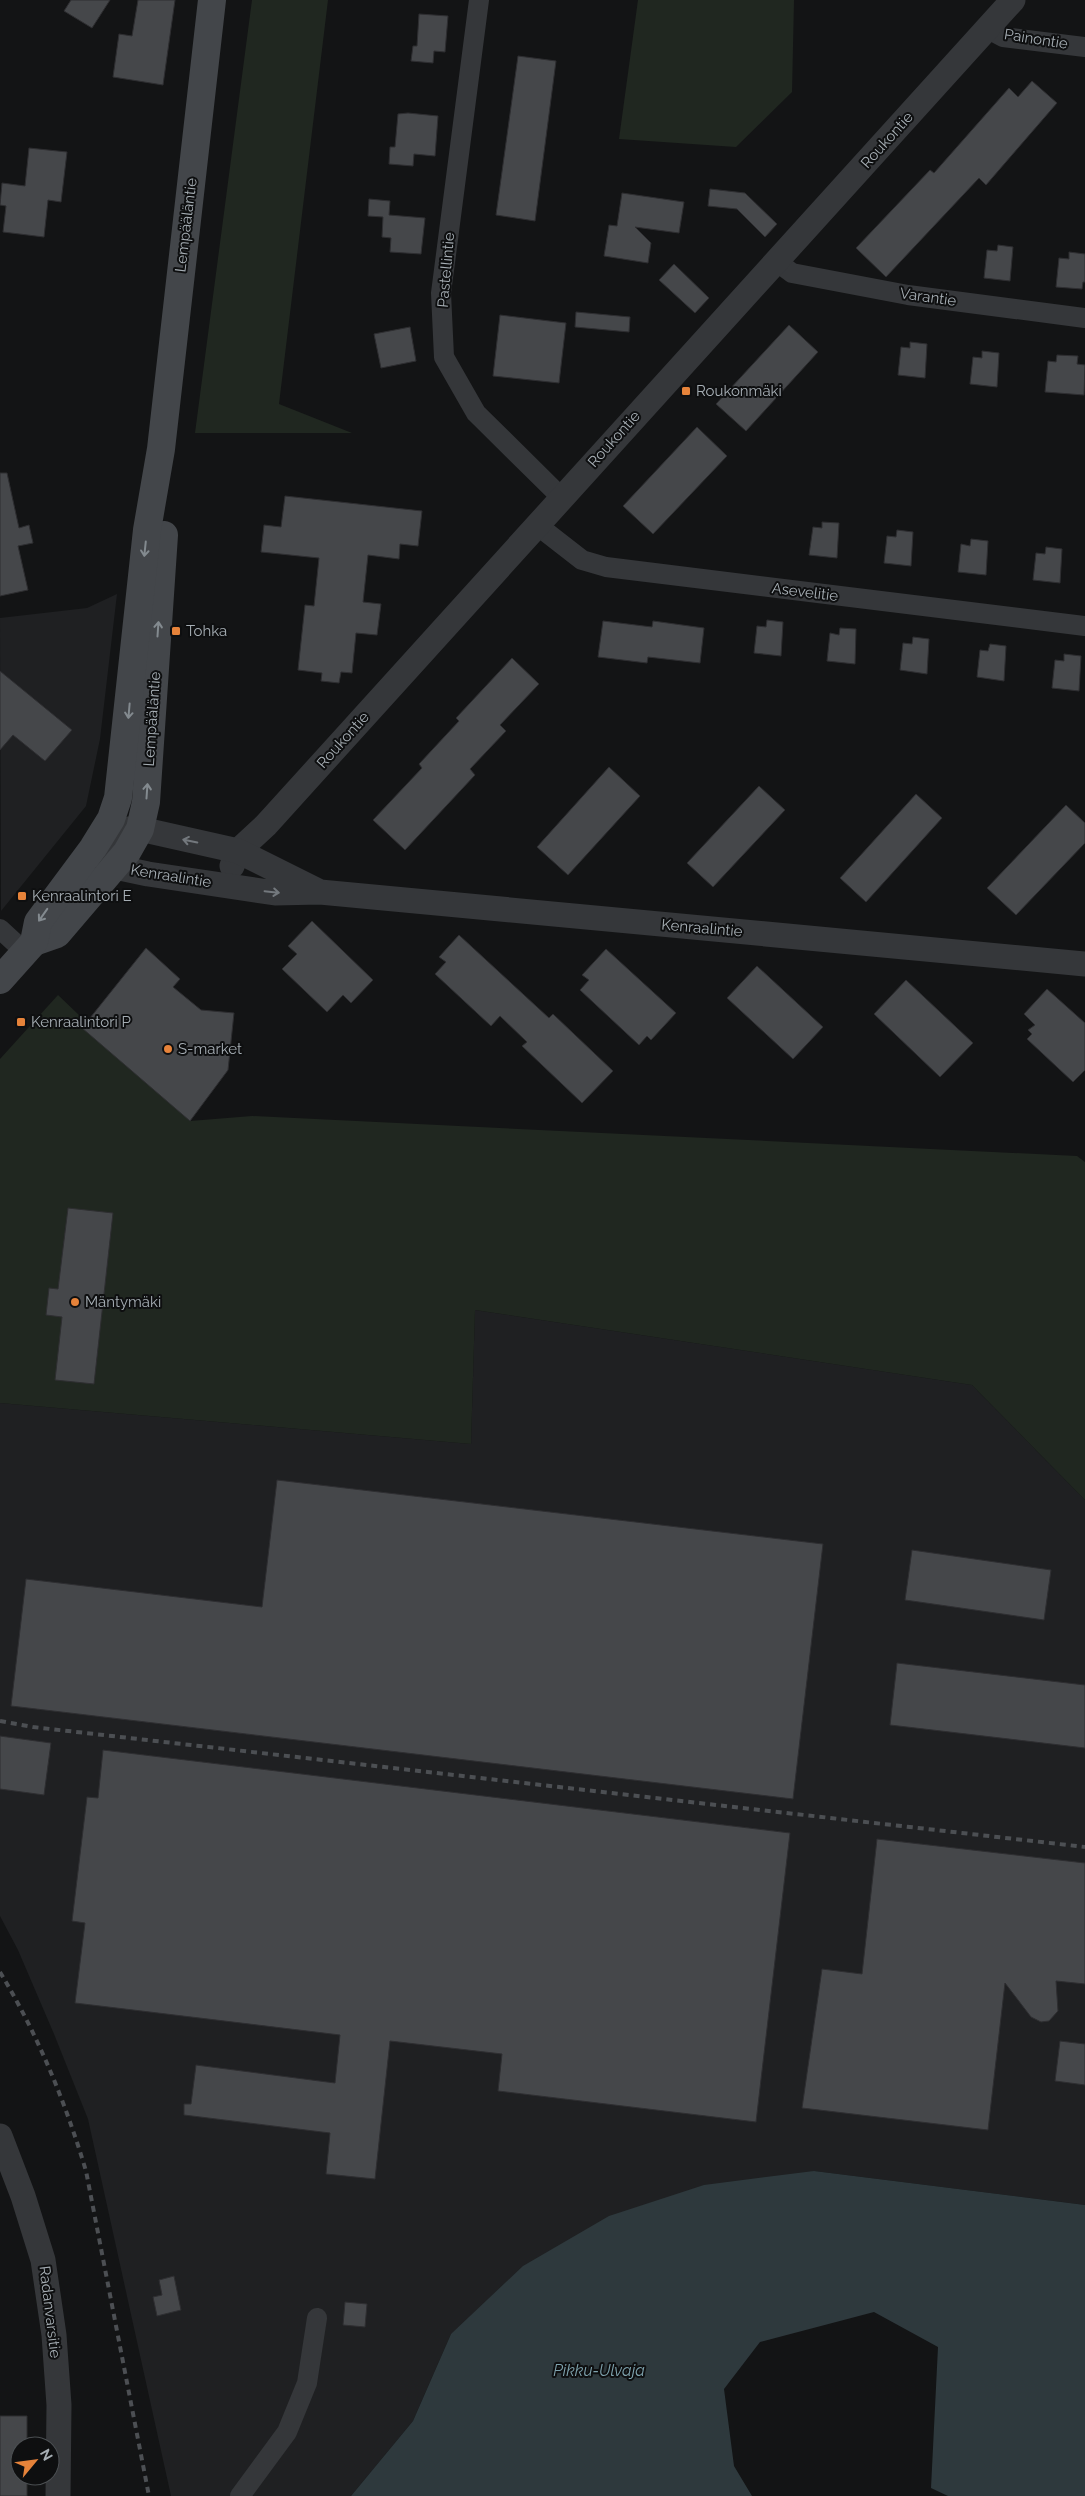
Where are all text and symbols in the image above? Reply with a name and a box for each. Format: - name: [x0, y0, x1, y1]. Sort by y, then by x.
- street label: Painontie: [1003, 25, 1069, 53]
- street label: Roukontie: [857, 108, 917, 172]
- street label: Lempääläntie: [171, 177, 201, 273]
- street label: Pastellintie: [434, 231, 458, 308]
- street label: Varantie: [899, 284, 958, 310]
- place label: Roukonmäki: [696, 382, 782, 400]
- marker: Roukonmäki: [680, 385, 692, 397]
- street label: Roukontie: [584, 407, 644, 471]
- one-way arrow: [140, 541, 150, 557]
- street label: Asevelitie: [771, 579, 839, 605]
- one-way arrow: [154, 622, 163, 638]
- place label: Tohka: [186, 622, 227, 640]
- marker: Tohka: [170, 625, 182, 637]
- street label: Lempääläntie: [140, 671, 164, 767]
- one-way arrow: [124, 703, 133, 719]
- street label: Roukontie: [313, 708, 373, 772]
- one-way arrow: [143, 784, 152, 800]
- one-way arrow: [183, 835, 199, 845]
- street label: Kenraalintie: [129, 861, 213, 891]
- place label: Kenraalintori E: [32, 887, 132, 905]
- one-way arrow: [264, 887, 280, 896]
- marker: Kenraalintori E: [16, 890, 28, 902]
- one-way arrow: [38, 908, 48, 922]
- street label: Kenraalintie: [661, 915, 744, 941]
- place label: Kenraalintori P: [31, 1013, 131, 1031]
- marker: Kenraalintori P: [15, 1016, 27, 1028]
- place label: S-market: [178, 1040, 242, 1058]
- marker: S-market: [162, 1043, 174, 1055]
- place label: Mäntymäki: [85, 1293, 161, 1311]
- marker: Mäntymäki: [69, 1296, 81, 1308]
- street label: Radanvarsitie: [35, 2265, 65, 2359]
- water label: Pikku-Ulvaja: [553, 2361, 645, 2380]
- north arrow: [10, 2436, 60, 2486]
- text: N: [37, 2446, 56, 2463]

